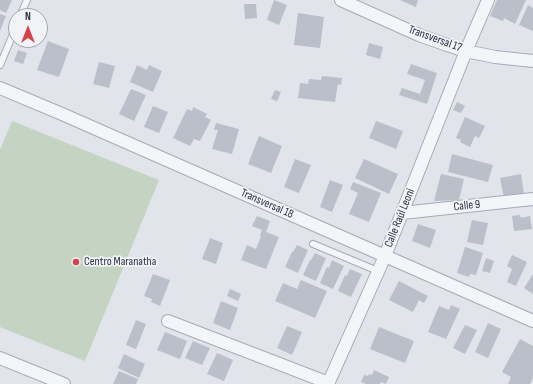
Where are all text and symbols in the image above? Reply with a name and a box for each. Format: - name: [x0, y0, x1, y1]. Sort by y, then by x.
- north arrow: [8, 8, 48, 48]
- text: N: [25, 10, 31, 23]
- street label: Transversal 17: [406, 23, 464, 55]
- street label: Transversal 18: [238, 186, 296, 222]
- street label: Calle Raúl Leoni: [382, 187, 418, 249]
- street label: Calle 9: [453, 197, 481, 215]
- place label: Centro Maranatha: [84, 255, 156, 269]
- marker: Centro Maranatha: [71, 257, 81, 267]

